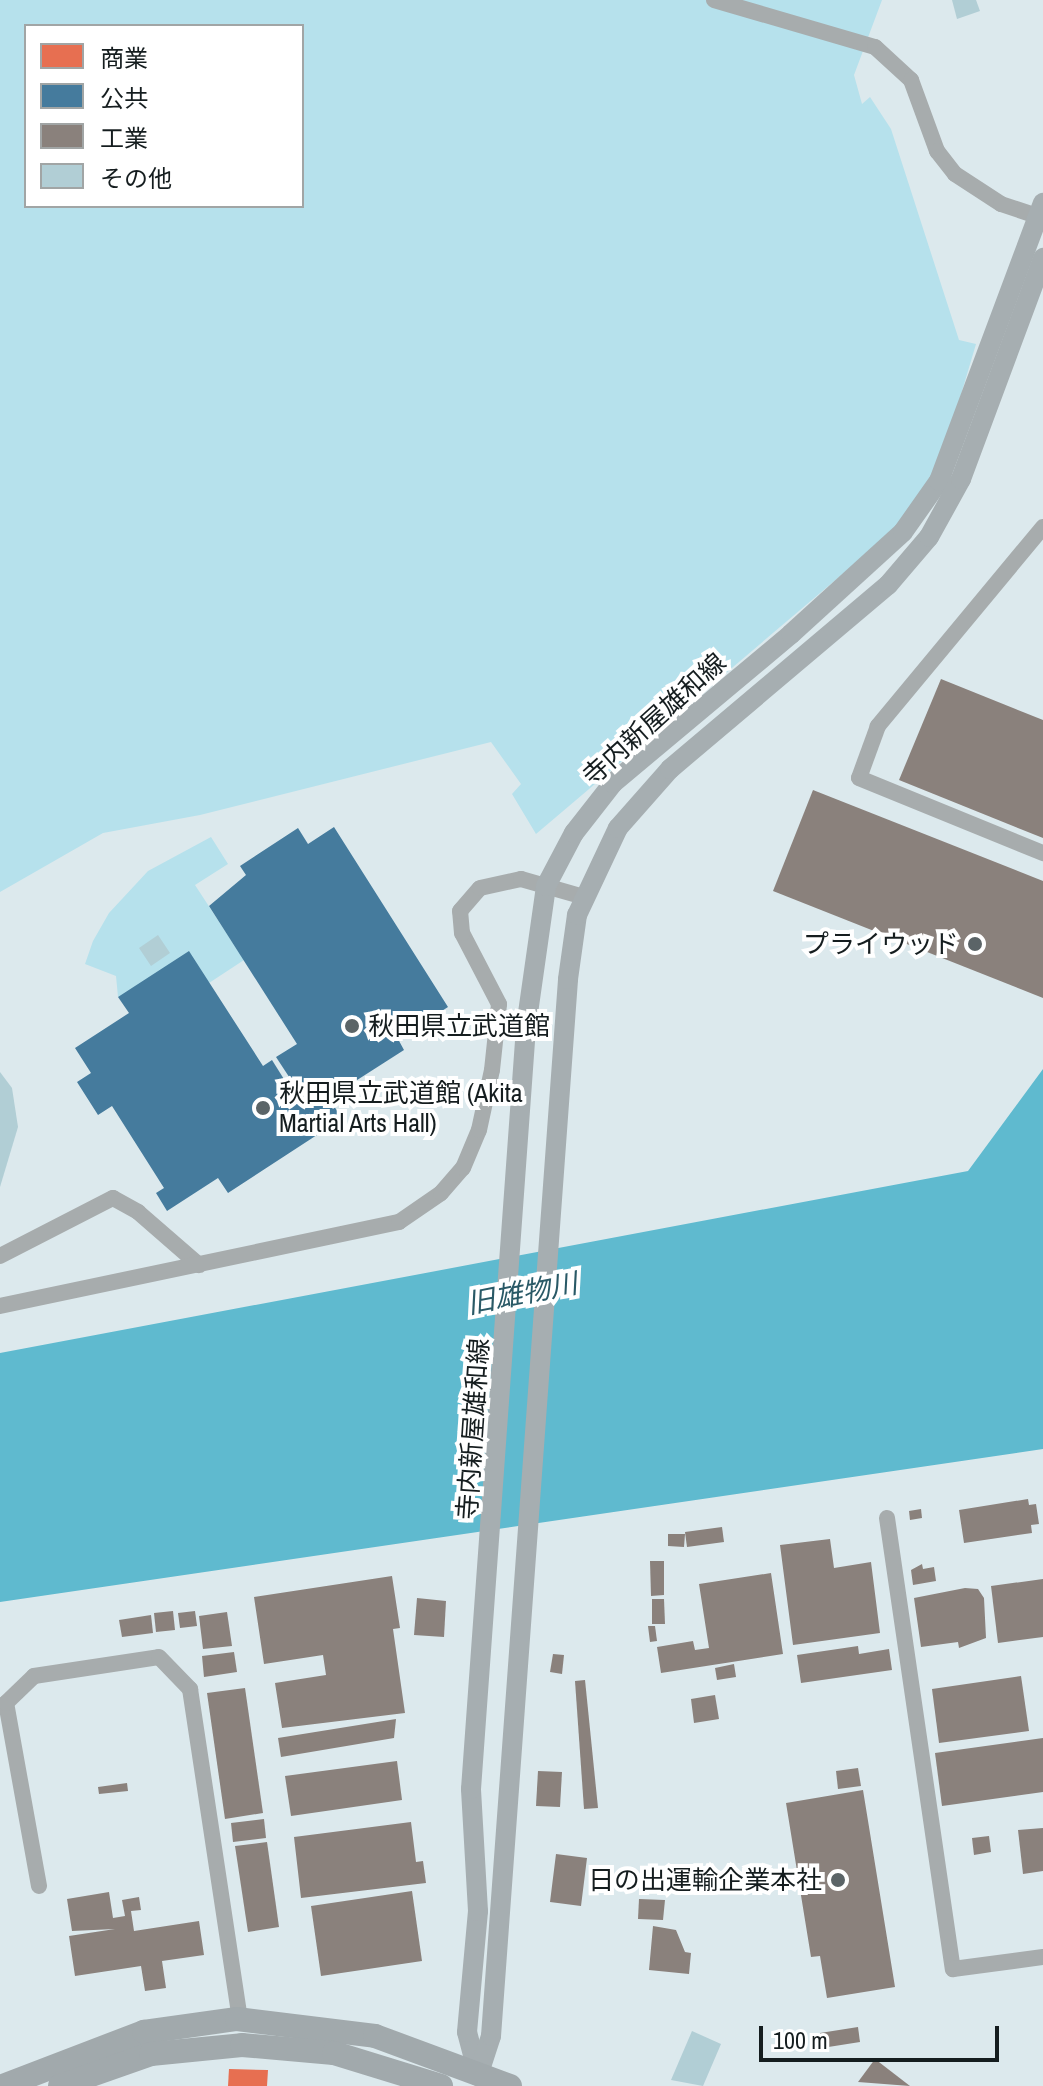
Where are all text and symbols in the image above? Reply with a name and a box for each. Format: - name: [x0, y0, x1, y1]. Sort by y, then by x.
- legend: [24, 24, 304, 208]
- text: 商業: [100, 42, 148, 74]
- text: 公共: [100, 82, 148, 114]
- text: 工業: [100, 122, 148, 154]
- text: その他: [100, 162, 172, 194]
- street label: 寺内新屋雄和線: [576, 647, 732, 791]
- place label: プライウッド: [803, 928, 959, 960]
- marker: プライウッド: [966, 935, 984, 953]
- place label: 秋田県立武道館: [368, 1010, 550, 1042]
- marker: 秋田県立武道館: [343, 1017, 361, 1035]
- place label: 秋田県立武道館 (Akita Martial Arts Hall): [279, 1077, 523, 1138]
- marker: 秋田県立武道館 (Akita Martial Arts Hall): [254, 1099, 272, 1117]
- water label: 旧雄物川: [464, 1266, 580, 1320]
- street label: 寺内新屋雄和線: [451, 1337, 495, 1521]
- place label: 日の出運輸企業本社: [588, 1864, 822, 1896]
- marker: 日の出運輸企業本社: [829, 1871, 847, 1889]
- scale bar: [763, 2010, 1003, 2060]
- text: 100 m: [773, 2024, 828, 2056]

